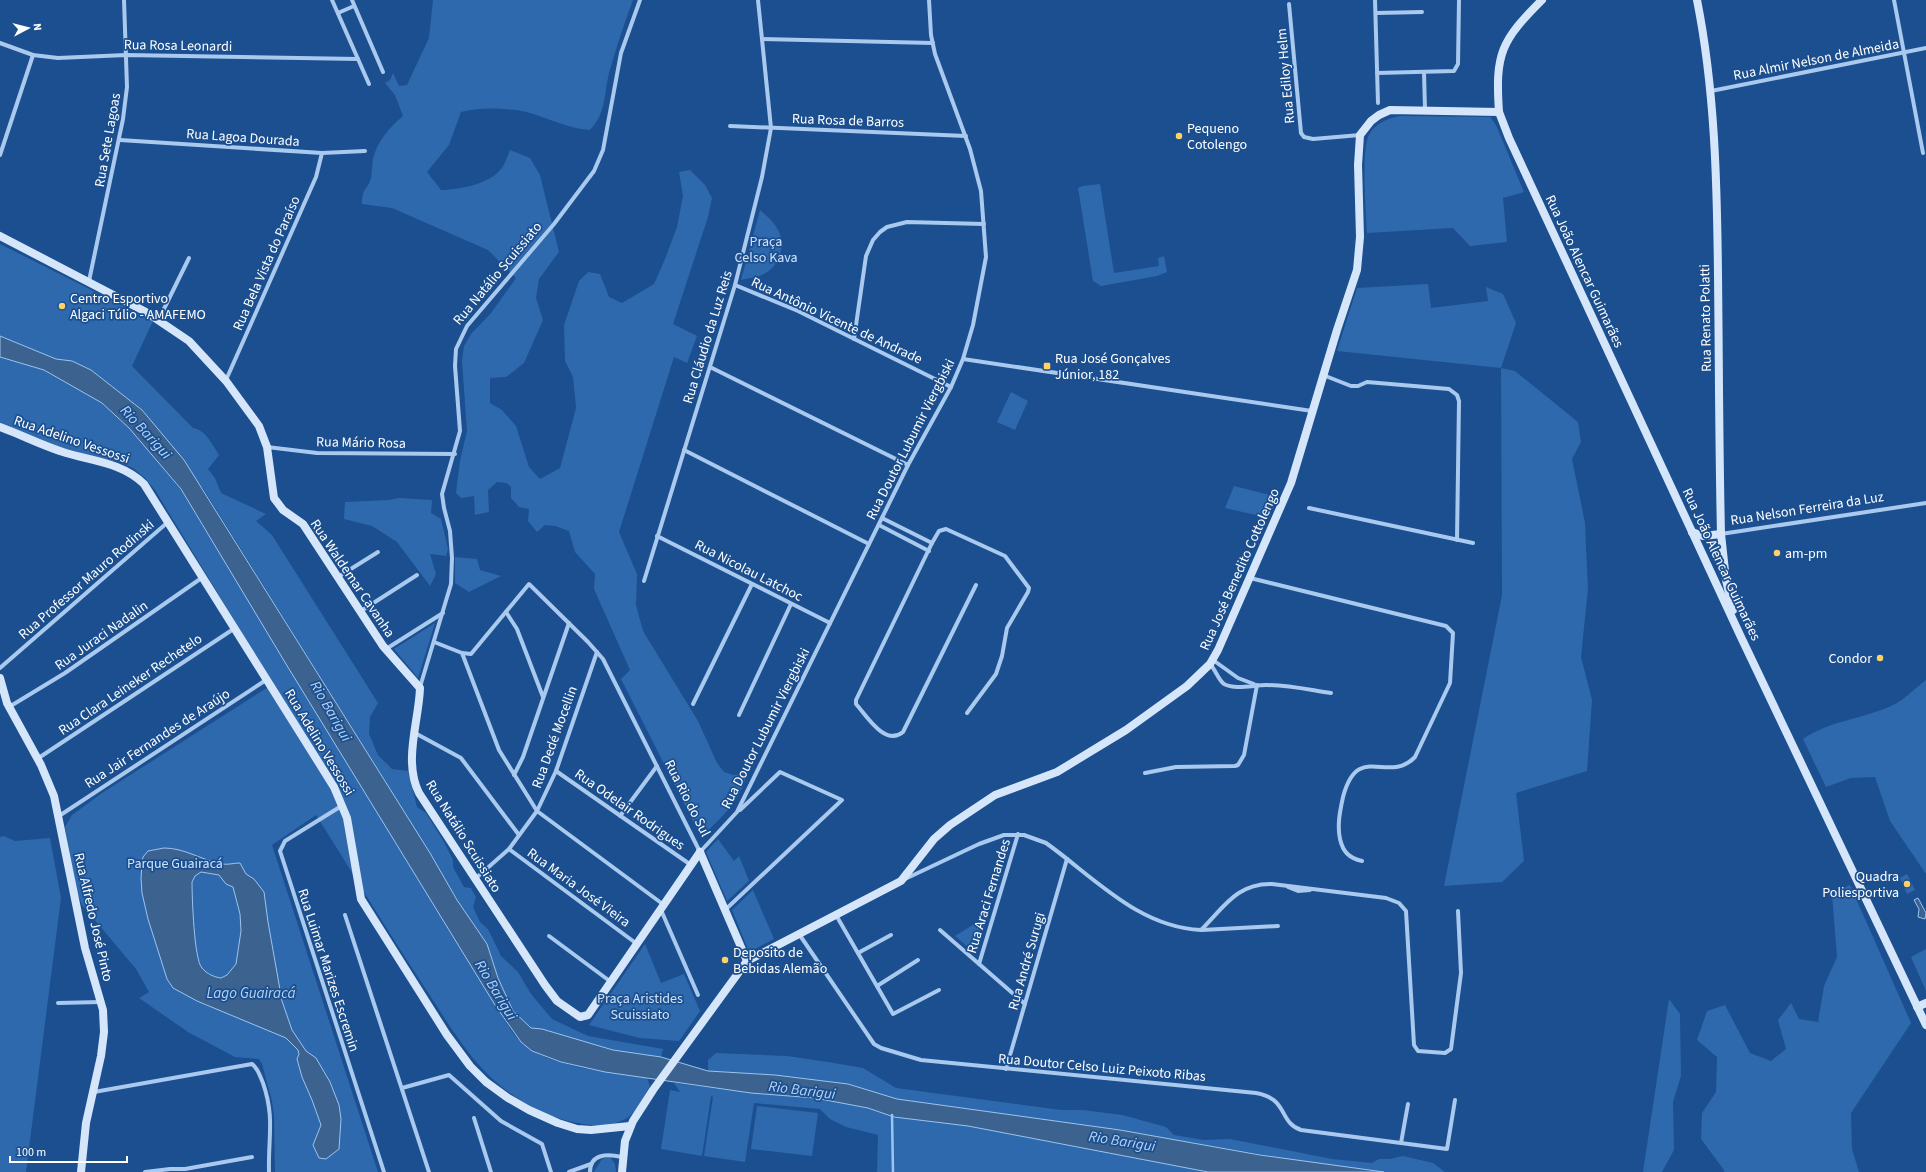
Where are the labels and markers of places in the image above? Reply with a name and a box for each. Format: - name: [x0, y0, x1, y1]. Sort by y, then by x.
- place label: Pequeno Cotolengo: [1187, 119, 1247, 155]
- marker: Pequeno Cotolengo: [1174, 131, 1184, 141]
- place label: Centro Esportivo Algaci Túlio - AMAFEMO: [70, 289, 206, 325]
- marker: Centro Esportivo Algaci Túlio - AMAFEMO: [57, 301, 67, 311]
- place label: Rua José Gonçalves Júnior, 182: [1055, 349, 1170, 385]
- marker: Rua José Gonçalves Júnior, 182: [1042, 361, 1052, 371]
- place label: am-pm: [1785, 544, 1827, 564]
- marker: am-pm: [1772, 548, 1782, 558]
- place label: Condor: [1829, 649, 1872, 669]
- marker: Condor: [1875, 653, 1885, 663]
- place label: Quadra Poliesportiva: [1822, 867, 1899, 903]
- marker: Quadra Poliesportiva: [1902, 879, 1912, 889]
- place label: Deposito de Bebidas Alemão: [733, 943, 827, 979]
- marker: Deposito de Bebidas Alemão: [720, 955, 730, 965]

